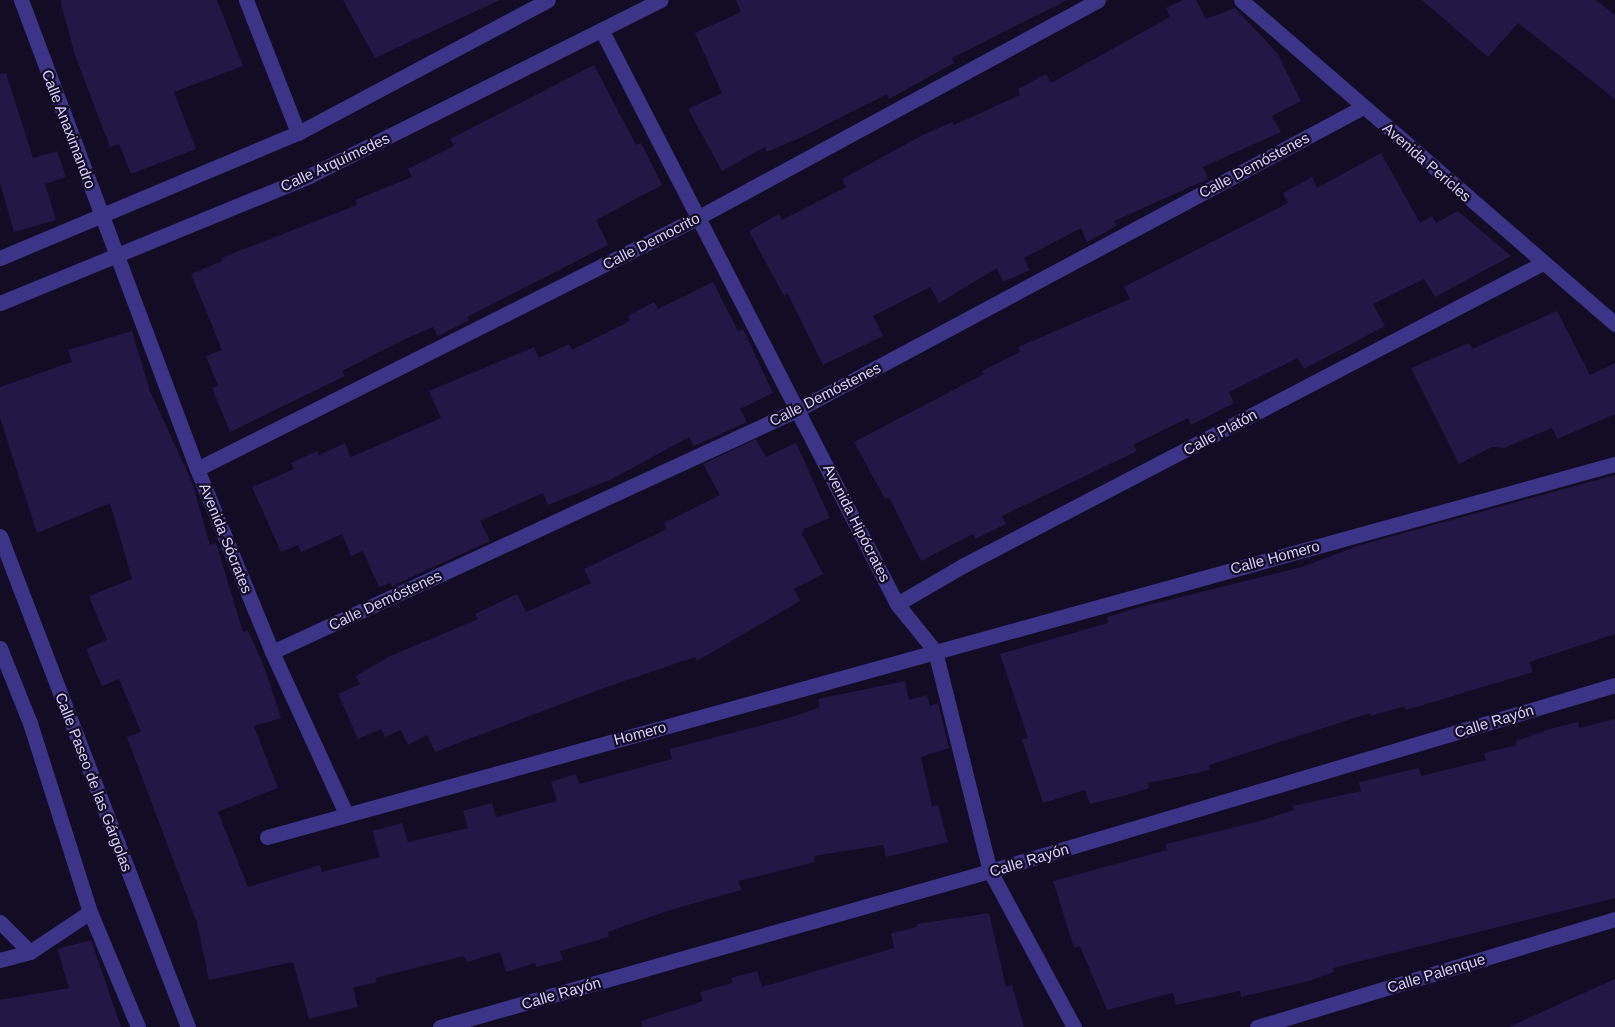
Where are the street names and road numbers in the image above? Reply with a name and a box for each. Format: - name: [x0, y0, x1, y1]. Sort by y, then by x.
- street label: Calle Anaximandro: [38, 67, 100, 191]
- street label: Avenida Pericles: [1379, 119, 1475, 205]
- street label: Calle Demóstenes: [1196, 128, 1312, 202]
- street label: Calle Arquímedes: [277, 129, 393, 195]
- street label: Calle Democrito: [599, 209, 703, 273]
- street label: Calle Demóstenes: [766, 358, 884, 430]
- street label: Calle Platón: [1180, 405, 1260, 459]
- street label: Avenida Hipócrates: [820, 461, 894, 585]
- street label: Avenida Sócrates: [196, 480, 256, 596]
- street label: Calle Homero: [1228, 536, 1322, 578]
- street label: Calle Demóstenes: [326, 566, 444, 634]
- street label: Calle Paseo de las Gárgolas: [52, 690, 136, 874]
- street label: Calle Rayón: [1452, 700, 1536, 742]
- street label: Homero: [612, 717, 668, 749]
- street label: Calle Rayón: [987, 839, 1071, 881]
- street label: Calle Palenque: [1385, 950, 1487, 996]
- street label: Calle Rayón: [519, 973, 603, 1013]

